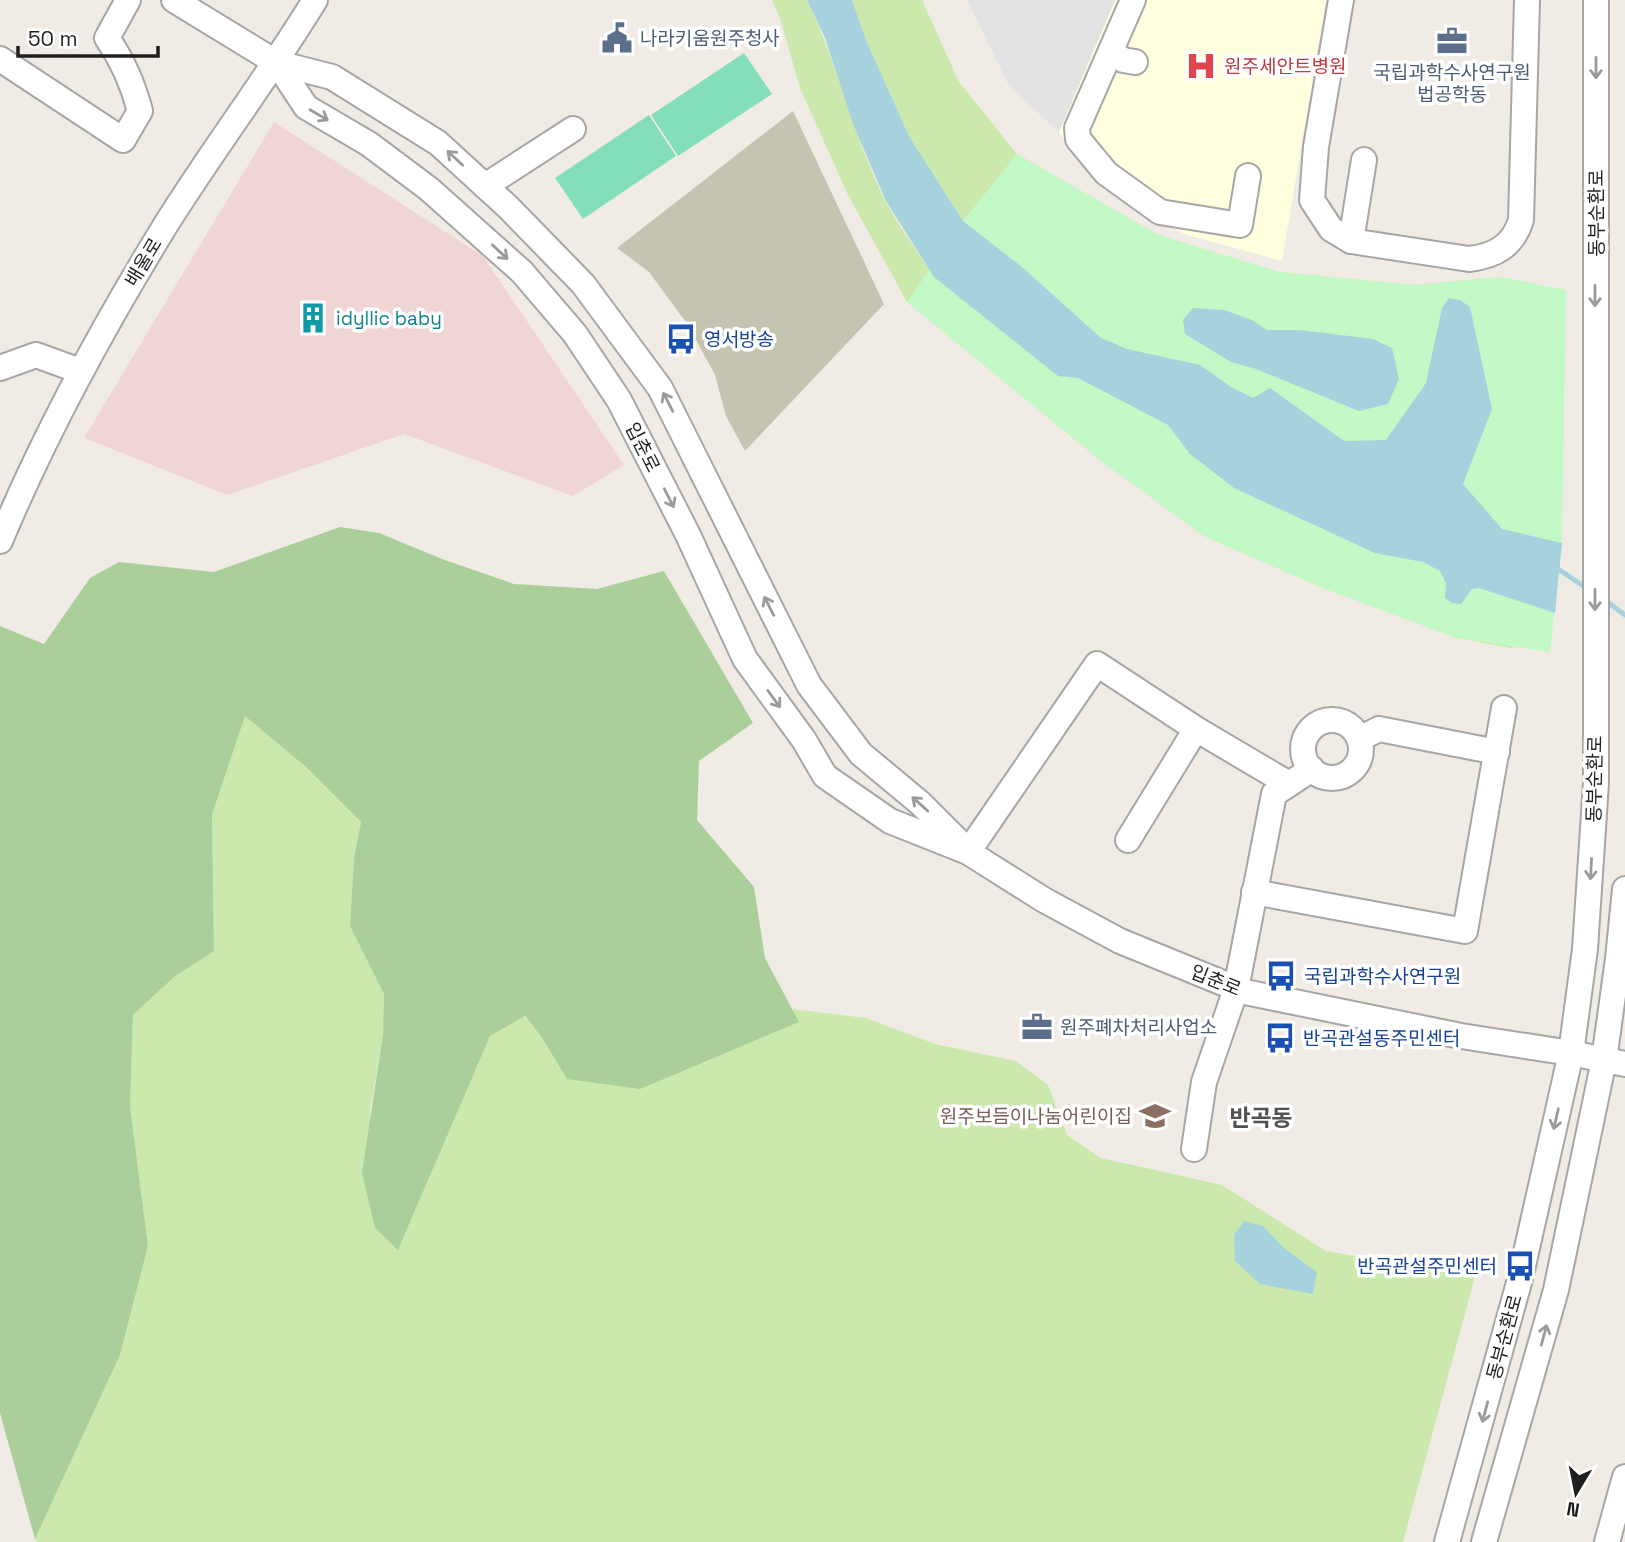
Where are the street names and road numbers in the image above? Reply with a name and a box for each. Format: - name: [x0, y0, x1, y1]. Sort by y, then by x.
- street label: 동부순환로: [1584, 169, 1609, 257]
- street label: 배울로: [119, 233, 168, 291]
- street label: 입춘로: [620, 418, 666, 476]
- street label: 동부순환로: [1581, 735, 1608, 823]
- street label: 입춘로: [1187, 959, 1245, 1002]
- street label: 동부순환로: [1481, 1292, 1528, 1383]

